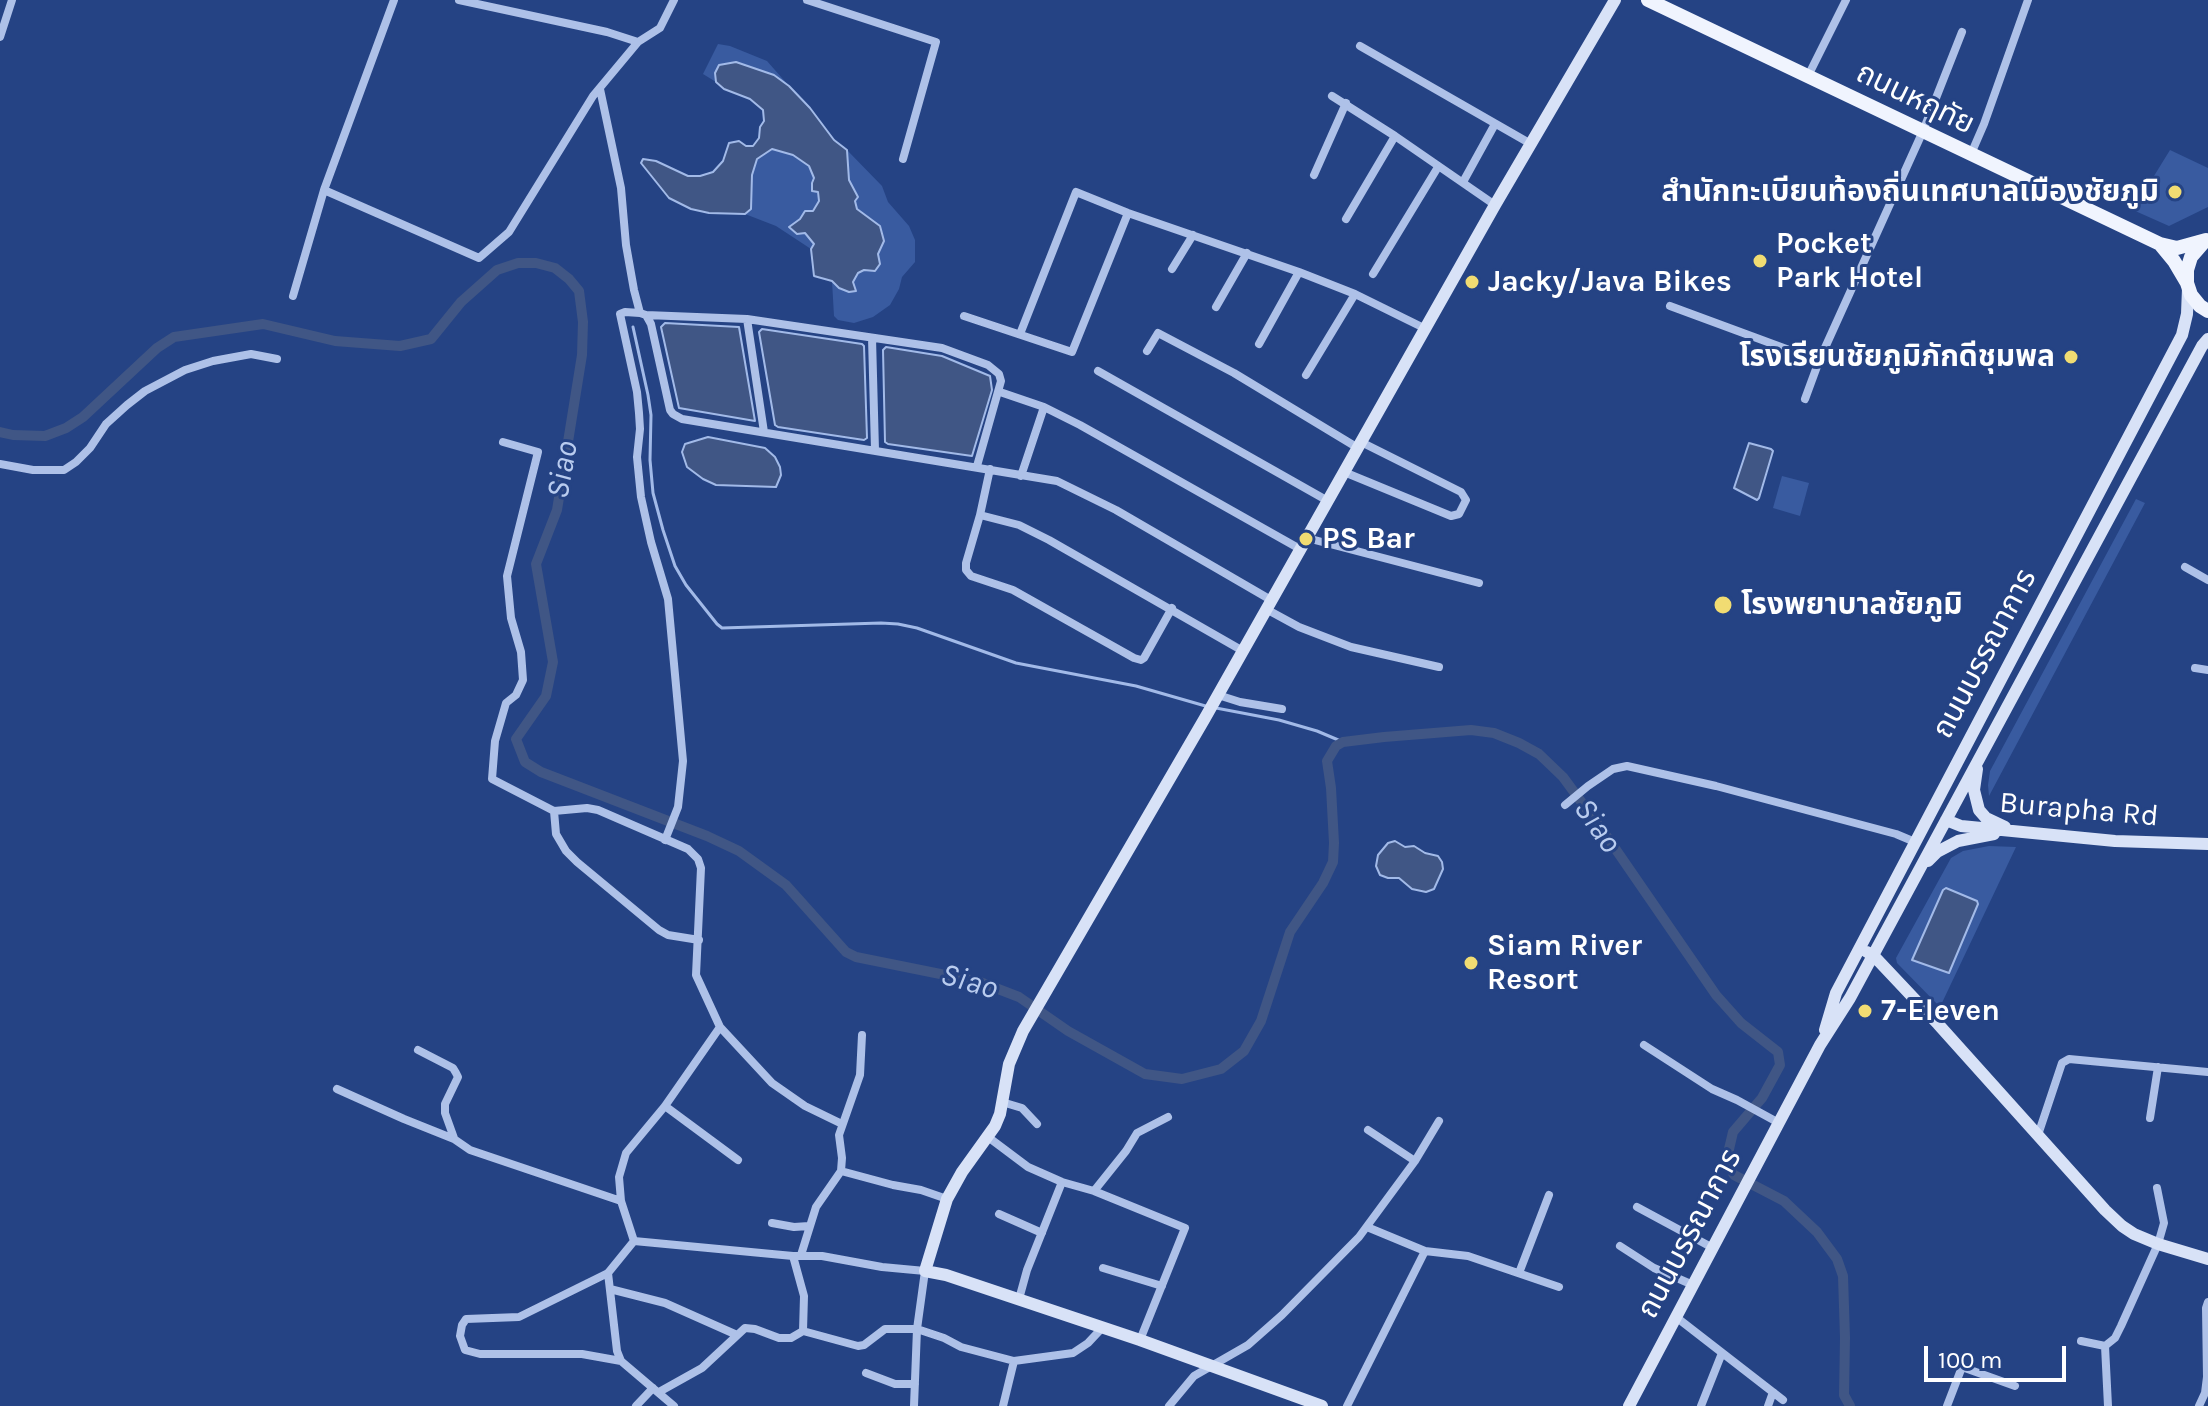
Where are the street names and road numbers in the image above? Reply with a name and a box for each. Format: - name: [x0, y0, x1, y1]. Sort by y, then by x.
- street label: ถนนหฤทัย: [1850, 55, 1980, 143]
- street label: ถนนบรรณาการ: [1925, 563, 2045, 745]
- street label: Burapha Rd: [1998, 785, 2160, 835]
- street label: ถนนบรรณาการ: [1630, 1143, 1750, 1325]

